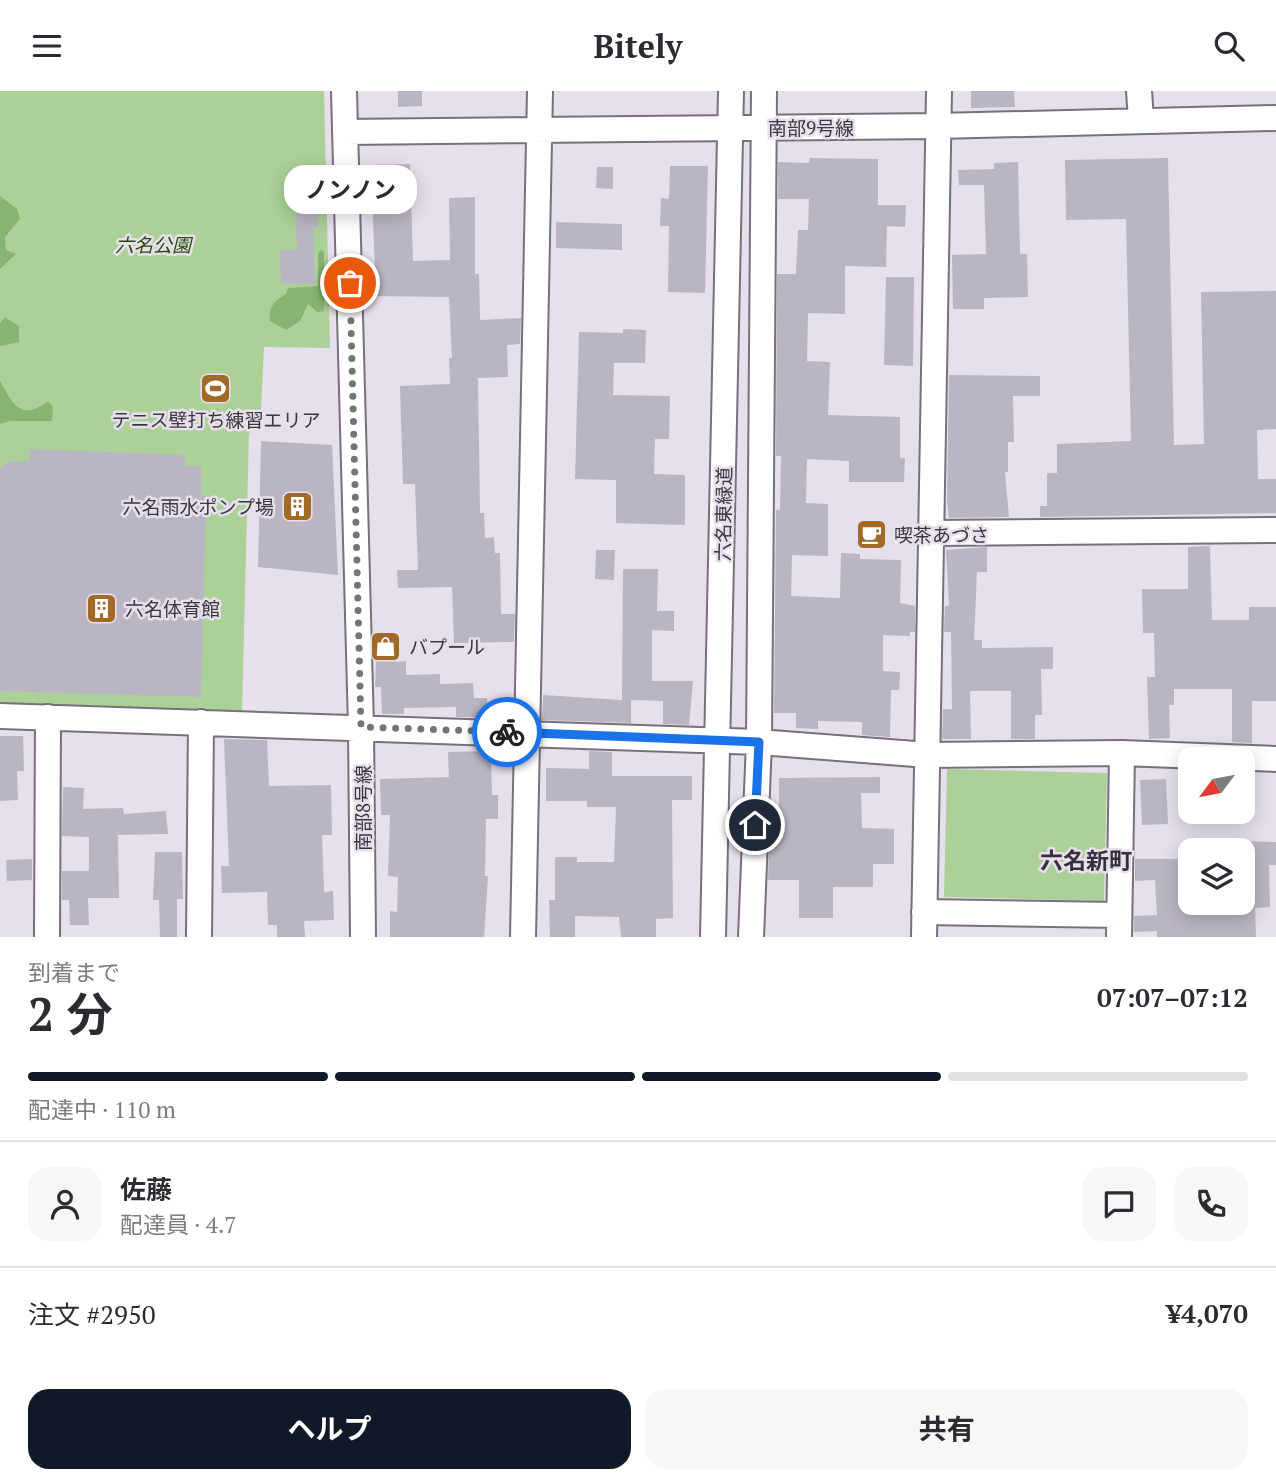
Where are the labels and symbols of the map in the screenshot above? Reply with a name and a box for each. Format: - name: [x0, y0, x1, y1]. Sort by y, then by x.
- street label: 南部9号線: [768, 115, 854, 140]
- callout: ノンノン: [284, 164, 416, 213]
- park label: 六名公園: [115, 232, 194, 257]
- pin: [320, 253, 380, 313]
- sports icon: テニス壁打ち練習エリア: [199, 371, 233, 405]
- place label: テニス壁打ち練習エリア: [111, 407, 321, 432]
- street label: 六名東緑道: [710, 466, 736, 562]
- building icon: 六名雨水ポンプ場: [280, 489, 314, 523]
- place label: 六名雨水ポンプ場: [123, 494, 274, 519]
- cafe icon: 喫茶あづさ: [854, 517, 888, 551]
- place label: 喫茶あづさ: [894, 522, 989, 547]
- building icon: 六名体育館: [85, 591, 119, 625]
- place label: 六名体育館: [125, 596, 220, 621]
- shop icon: バプール: [369, 629, 403, 663]
- place label: バプール: [409, 634, 485, 659]
- courier: [472, 697, 542, 767]
- north arrow: [1178, 747, 1255, 824]
- street label: 南部8号線: [350, 765, 375, 851]
- pin: [725, 795, 785, 855]
- district label: 六名新町: [1040, 845, 1132, 876]

